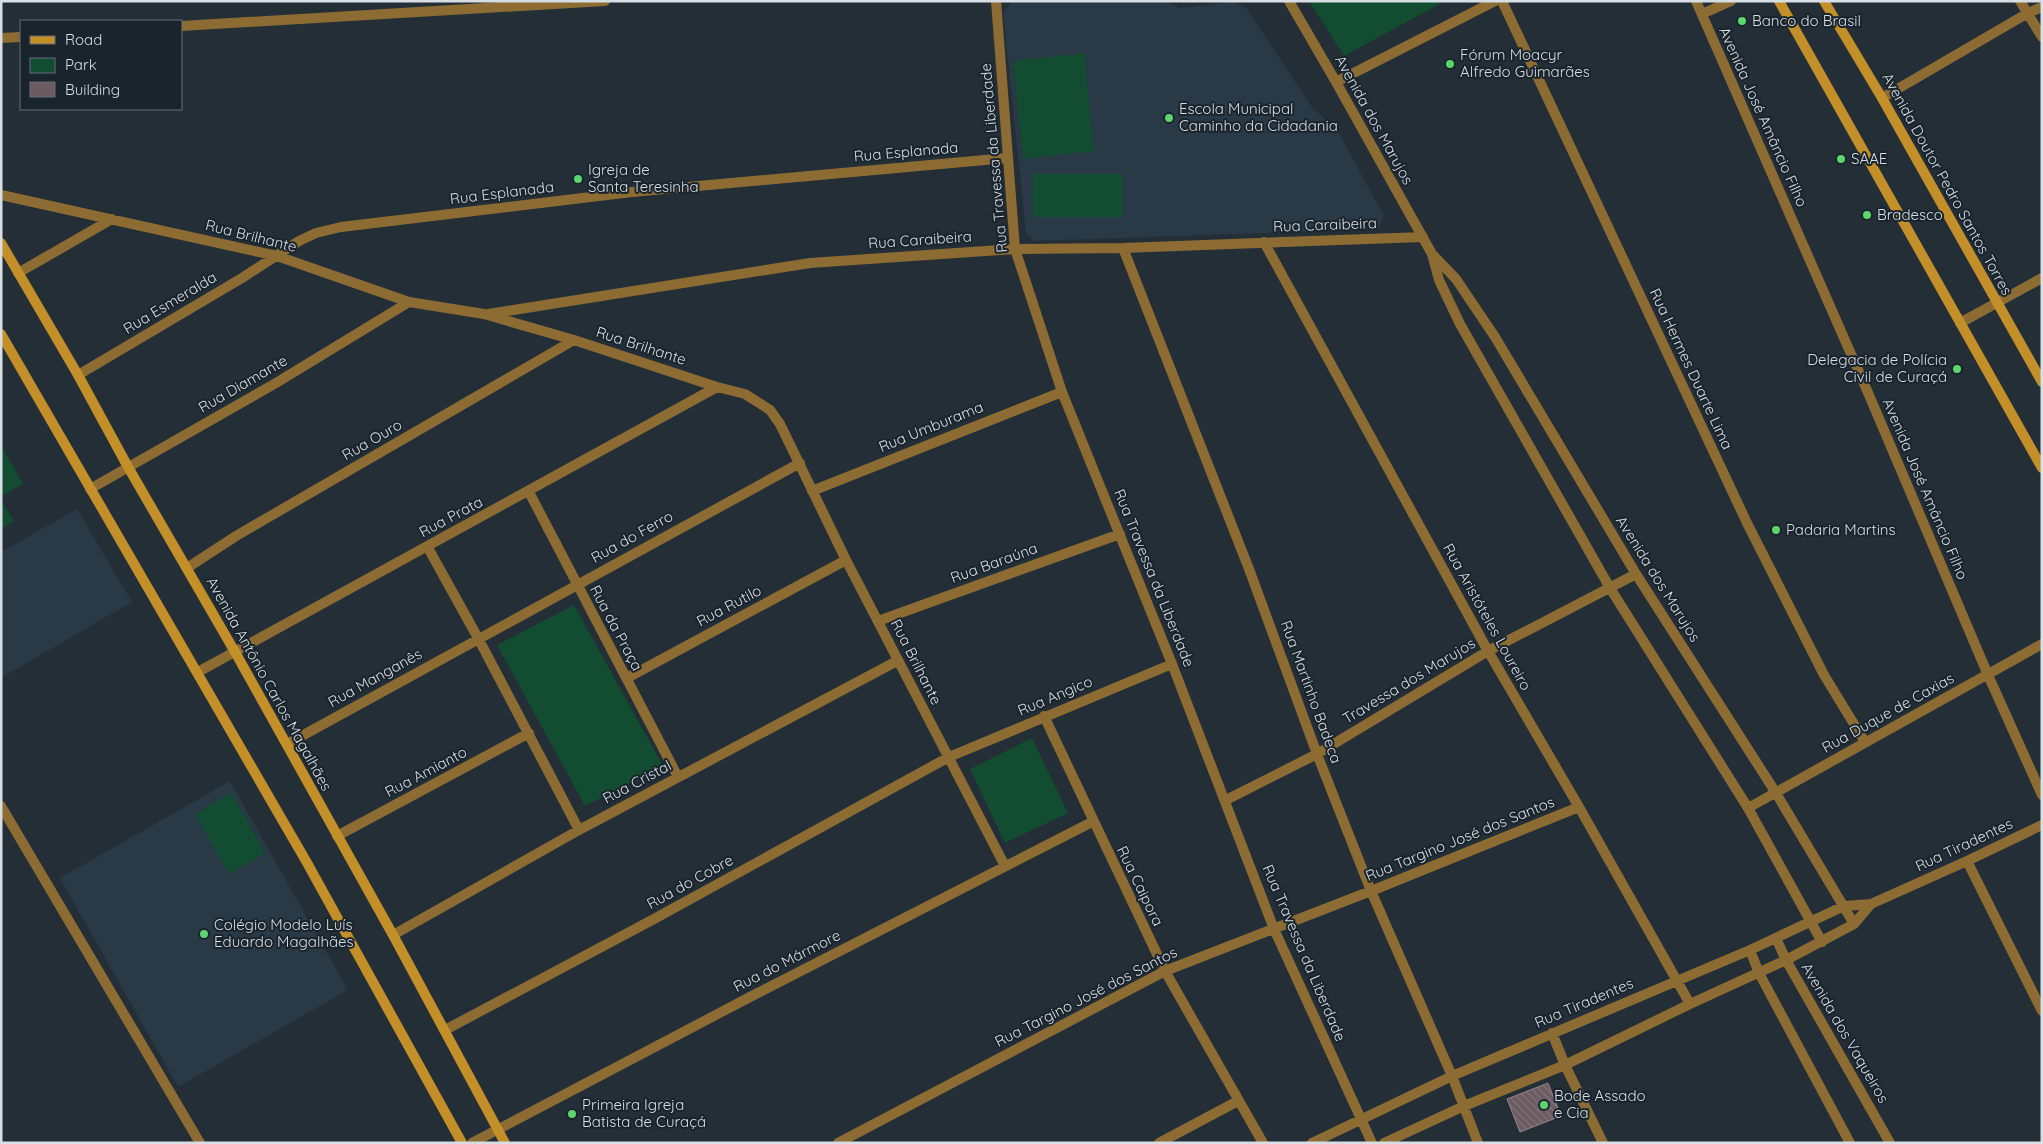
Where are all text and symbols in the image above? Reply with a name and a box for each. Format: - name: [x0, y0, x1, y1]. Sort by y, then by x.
- place label: Banco do Brasil: [1752, 11, 1861, 30]
- marker: Banco do Brasil: [1736, 15, 1748, 27]
- legend: [20, 20, 182, 110]
- street label: Avenida José Amâncio Filho: [1715, 24, 1812, 210]
- text: Road: [65, 30, 102, 49]
- place label: Fórum Moacyr Alfredo Guimarães: [1460, 45, 1590, 81]
- street label: Avenida dos Marujos: [1331, 52, 1418, 188]
- text: Park: [65, 55, 97, 74]
- marker: Fórum Moacyr Alfredo Guimarães: [1444, 58, 1456, 70]
- street label: Rua Travessa da Liberdade: [976, 62, 1011, 254]
- street label: Avenida Doutor Pedro Santos Torres: [1878, 69, 2017, 298]
- text: Building: [65, 80, 120, 99]
- place label: Escola Municipal Caminho da Cidadania: [1179, 99, 1338, 135]
- marker: Escola Municipal Caminho da Cidadania: [1163, 112, 1175, 124]
- street label: Rua Esplanada: [853, 137, 959, 166]
- place label: SAAE: [1851, 149, 1887, 168]
- marker: SAAE: [1835, 153, 1847, 165]
- place label: Igreja de Santa Teresinha: [588, 160, 699, 196]
- marker: Igreja de Santa Teresinha: [572, 173, 584, 185]
- street label: Rua Esplanada: [449, 177, 555, 208]
- place label: Bradesco: [1877, 205, 1943, 224]
- marker: Bradesco: [1861, 209, 1873, 221]
- street label: Rua Caraibeira: [1273, 213, 1377, 236]
- street label: Rua Brilhante: [203, 215, 299, 256]
- street label: Rua Caraibeira: [867, 226, 972, 253]
- street label: Rua Esmeralda: [120, 267, 220, 338]
- street label: Rua Hermes Duarte Lima: [1646, 285, 1737, 452]
- street label: Rua Brilhante: [594, 322, 689, 369]
- street label: Rua Diamante: [195, 350, 291, 417]
- place label: Delegacia de Polícia Civil de Curaçá: [1807, 350, 1947, 386]
- marker: Delegacia de Polícia Civil de Curaçá: [1951, 363, 1963, 375]
- street label: Avenida José Amâncio Filho: [1879, 395, 1972, 582]
- street label: Rua Umburama: [876, 397, 986, 456]
- street label: Rua Ouro: [338, 415, 405, 464]
- street label: Rua Travessa da Liberdade: [1110, 486, 1199, 670]
- street label: Rua Prata: [416, 492, 486, 541]
- street label: Rua do Ferro: [587, 506, 676, 567]
- street label: Avenida dos Marujos: [1612, 512, 1705, 645]
- place label: Padaria Martins: [1786, 520, 1896, 539]
- marker: Padaria Martins: [1770, 524, 1782, 536]
- street label: Rua Baraúna: [948, 538, 1040, 587]
- street label: Rua Aristóteles Loureiro: [1439, 540, 1536, 694]
- street label: Avenida Antônio Carlos Magalhães: [202, 573, 336, 794]
- street label: Rua Rutilo: [693, 581, 764, 631]
- street label: Rua da Praça: [586, 582, 647, 674]
- street label: Rua Brilhante: [887, 616, 946, 708]
- street label: Rua Martinho Badeca: [1277, 618, 1346, 766]
- street label: Travessa dos Marujos: [1339, 633, 1479, 728]
- street label: Rua Manganês: [325, 644, 425, 711]
- street label: Rua Duque de Caxias: [1818, 668, 1957, 757]
- street label: Rua Angico: [1015, 671, 1095, 720]
- street label: Rua Amianto: [382, 742, 470, 801]
- street label: Rua Cristal: [599, 756, 674, 808]
- street label: Rua Targino José dos Santos: [1363, 792, 1557, 885]
- street label: Rua Tiradentes: [1912, 814, 2016, 875]
- street label: Rua Caipora: [1113, 843, 1168, 929]
- street label: Rua do Cobre: [643, 850, 736, 913]
- street label: Rua Travessa da Liberdade: [1259, 862, 1350, 1044]
- place label: Colégio Modelo Luís Eduardo Magalhães: [214, 915, 354, 951]
- street label: Rua do Mármore: [730, 925, 844, 996]
- marker: Colégio Modelo Luís Eduardo Magalhães: [198, 928, 210, 940]
- street label: Rua Targino José dos Santos: [991, 942, 1180, 1051]
- street label: Avenida dos Vaqueiros: [1798, 959, 1893, 1106]
- street label: Rua Tiradentes: [1532, 973, 1636, 1032]
- place label: Bode Assado e Cia: [1554, 1086, 1646, 1122]
- place label: Primeira Igreja Batista de Curaçá: [582, 1095, 706, 1131]
- marker: Bode Assado e Cia: [1538, 1099, 1550, 1111]
- marker: Primeira Igreja Batista de Curaçá: [566, 1108, 578, 1120]

